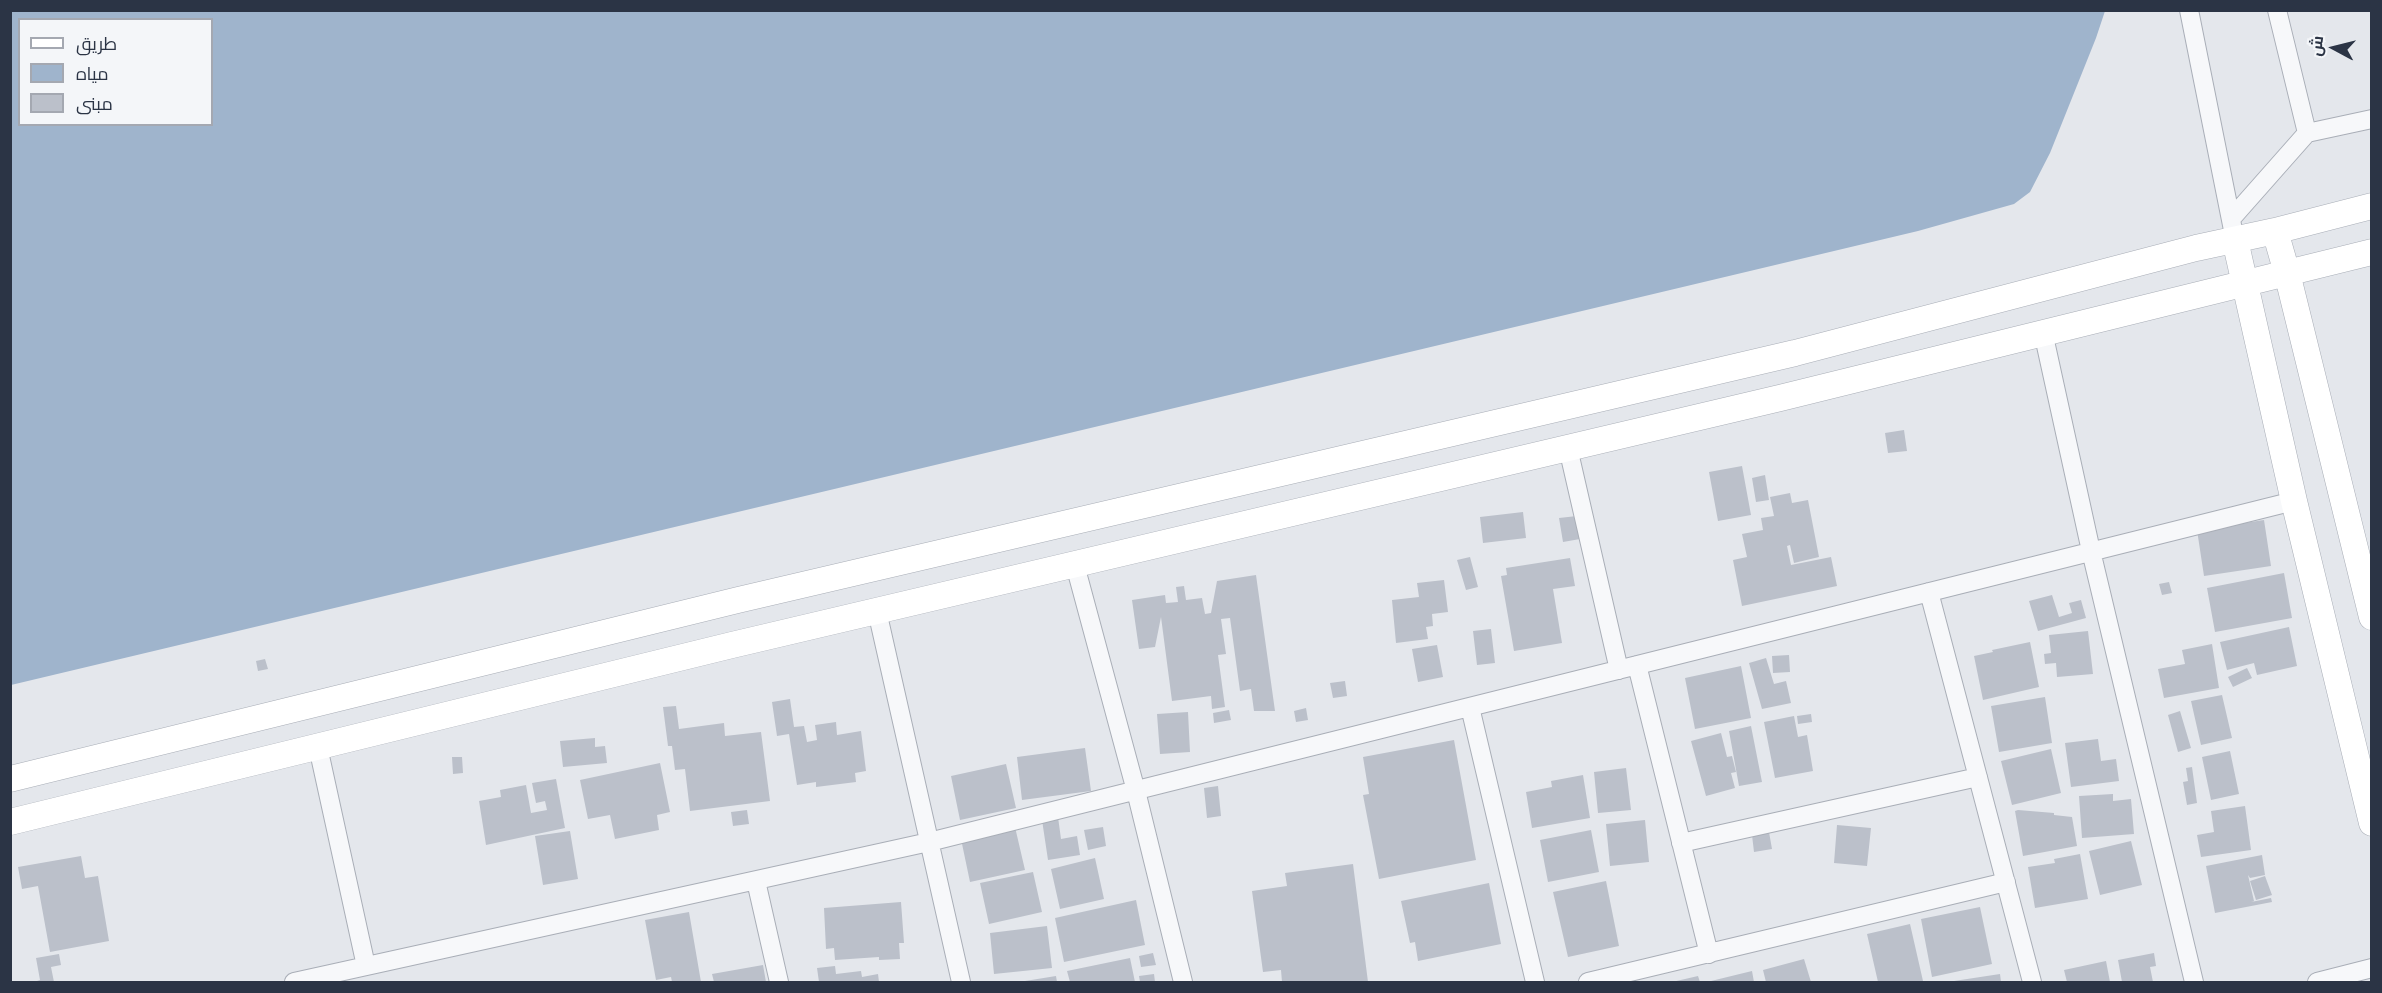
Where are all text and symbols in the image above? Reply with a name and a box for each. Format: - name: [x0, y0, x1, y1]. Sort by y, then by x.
- legend: [18, 18, 213, 126]
- north arrow: [2304, 18, 2364, 78]
- text: طريق: [76, 32, 117, 54]
- text: ش: [2305, 34, 2326, 57]
- text: مياه: [76, 62, 109, 84]
- text: مبنى: [76, 92, 113, 114]

